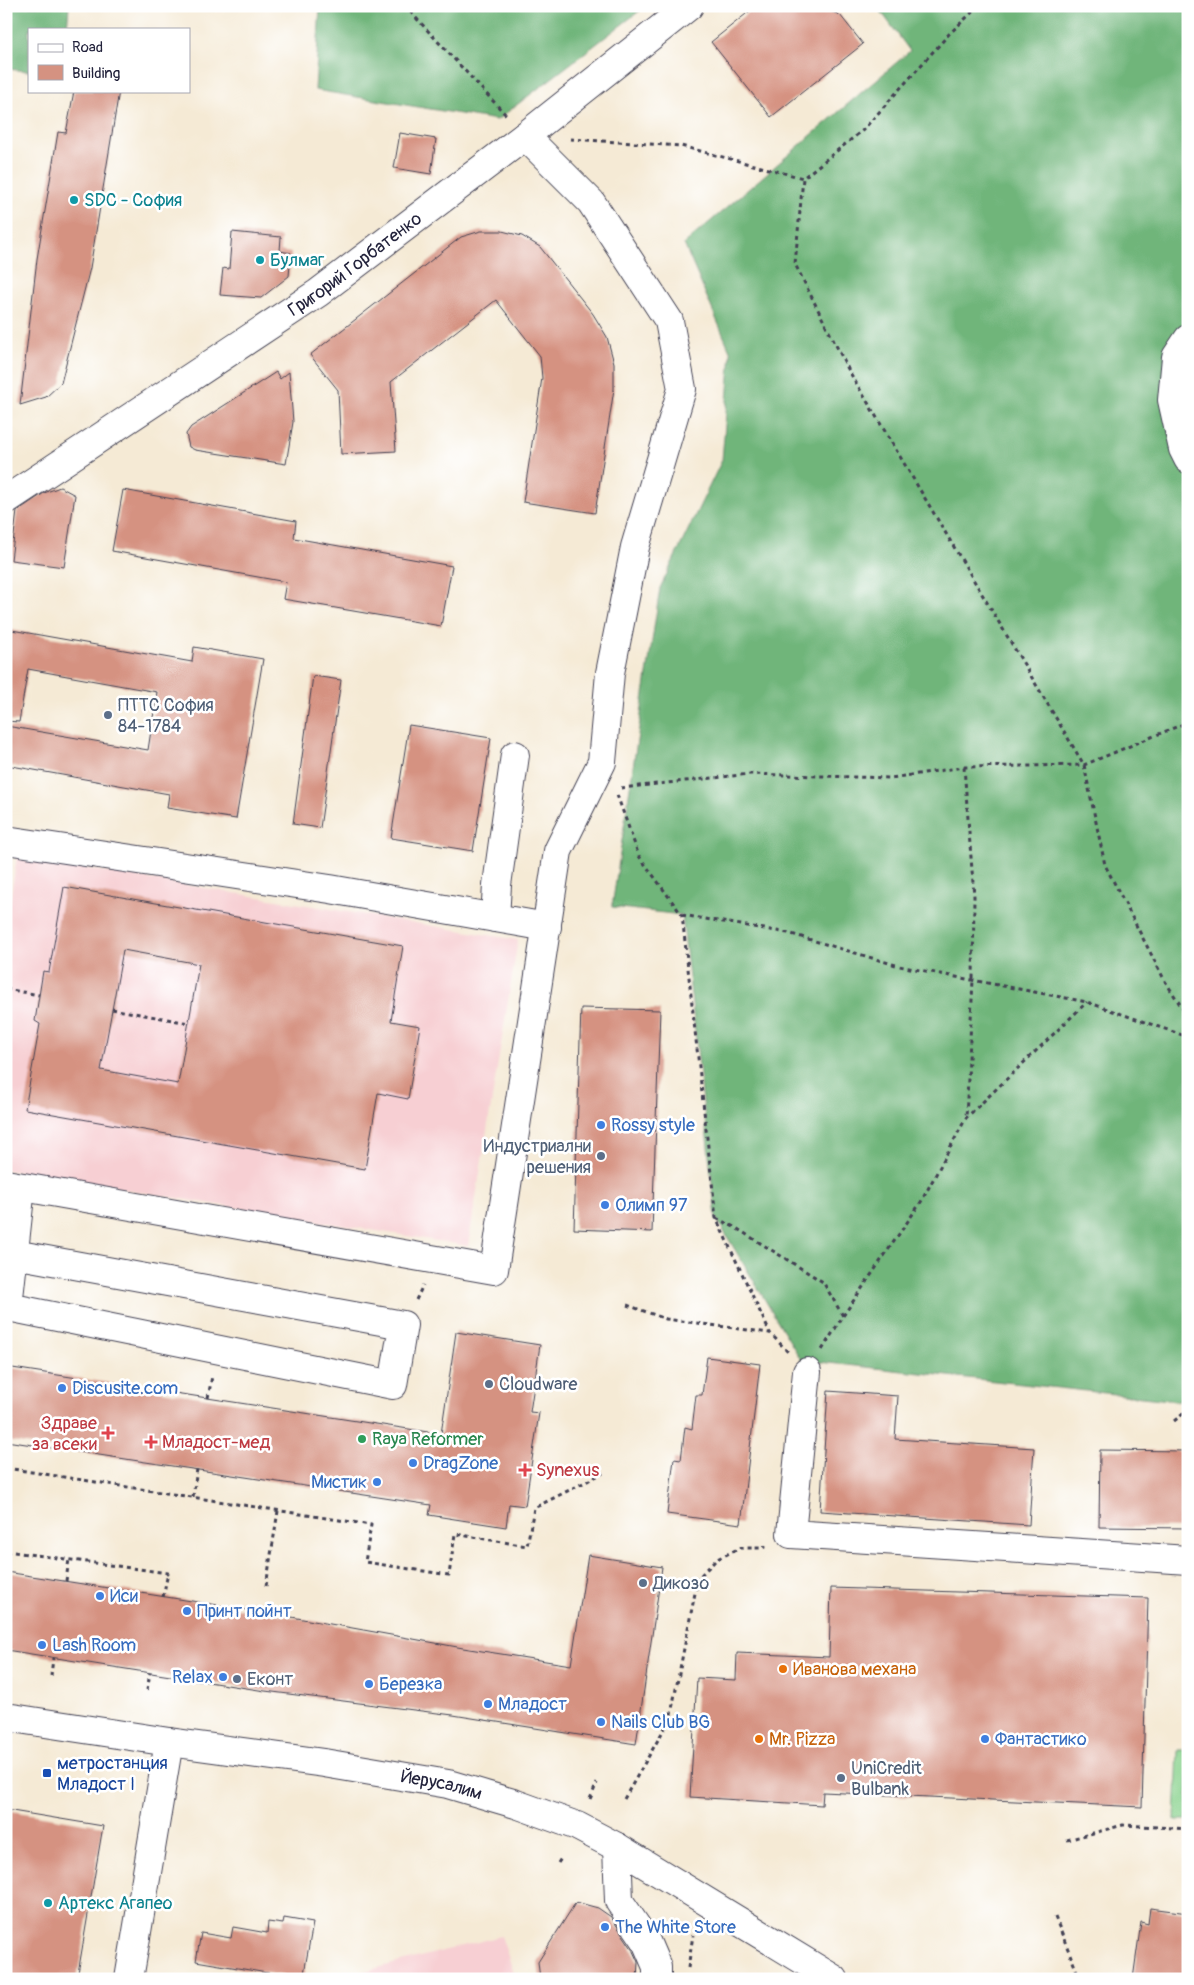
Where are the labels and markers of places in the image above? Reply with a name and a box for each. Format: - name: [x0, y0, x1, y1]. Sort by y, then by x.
- place label: SDC - София: [84, 189, 182, 212]
- marker: SDC - София: [68, 194, 80, 206]
- place label: Булмаг: [270, 249, 324, 272]
- marker: Булмаг: [254, 254, 266, 266]
- place label: ПТТС София 84-1784: [118, 694, 214, 738]
- marker: ПТТС София 84-1784: [102, 709, 114, 721]
- place label: Rossy style: [611, 1114, 695, 1137]
- marker: Rossy style: [595, 1119, 607, 1131]
- place label: Индустриални решения: [484, 1135, 591, 1179]
- marker: Индустриални решения: [595, 1150, 607, 1162]
- place label: Олимп 97: [615, 1194, 688, 1217]
- marker: Олимп 97: [599, 1199, 611, 1211]
- place label: Cloudware: [499, 1373, 578, 1396]
- place label: Discusite.com: [72, 1377, 178, 1400]
- marker: Cloudware: [483, 1378, 495, 1390]
- marker: Discusite.com: [56, 1382, 68, 1394]
- place label: Здраве за всеки: [32, 1412, 97, 1456]
- marker: Здраве за всеки: [101, 1426, 115, 1440]
- place label: Raya Reformer: [372, 1428, 484, 1451]
- place label: Младост-мед: [162, 1431, 270, 1454]
- marker: Raya Reformer: [356, 1433, 368, 1445]
- marker: Младост-мед: [144, 1435, 158, 1449]
- place label: DragZone: [423, 1452, 498, 1475]
- marker: DragZone: [407, 1457, 419, 1469]
- place label: Synexus: [536, 1459, 599, 1482]
- marker: Synexus: [518, 1463, 532, 1477]
- place label: Мистик: [311, 1471, 367, 1494]
- marker: Мистик: [371, 1476, 383, 1488]
- place label: Дикозо: [652, 1572, 709, 1595]
- marker: Дикозо: [637, 1577, 649, 1589]
- place label: Иси: [110, 1585, 138, 1608]
- marker: Иси: [94, 1590, 106, 1602]
- place label: Принт пойнт: [197, 1600, 292, 1623]
- marker: Принт пойнт: [181, 1605, 193, 1617]
- place label: Lash Room: [52, 1634, 136, 1657]
- marker: Lash Room: [36, 1639, 48, 1651]
- place label: Иванова механа: [793, 1658, 916, 1681]
- marker: Иванова механа: [777, 1663, 789, 1675]
- place label: Relax: [172, 1666, 213, 1689]
- place label: Еконт: [247, 1668, 293, 1691]
- marker: Relax: [217, 1671, 229, 1683]
- marker: Еконт: [231, 1673, 243, 1685]
- place label: Березка: [379, 1673, 442, 1696]
- marker: Березка: [363, 1678, 375, 1690]
- place label: Младост: [498, 1693, 567, 1716]
- marker: Младост: [482, 1698, 494, 1710]
- place label: Nails Club BG: [611, 1711, 710, 1734]
- marker: Nails Club BG: [595, 1716, 607, 1728]
- place label: Mr. Pizza: [769, 1728, 835, 1751]
- place label: Фантастико: [995, 1728, 1087, 1751]
- marker: Mr. Pizza: [753, 1733, 765, 1745]
- marker: Фантастико: [979, 1733, 991, 1745]
- place label: метростанция Младост I: [57, 1752, 168, 1796]
- place label: UniCredit Bulbank: [851, 1757, 922, 1801]
- marker: метростанция Младост I: [41, 1767, 53, 1779]
- marker: UniCredit Bulbank: [835, 1772, 847, 1784]
- place label: Артекс Агапео: [58, 1892, 173, 1915]
- marker: Артекс Агапео: [42, 1897, 54, 1909]
- place label: The White Store: [615, 1916, 736, 1939]
- marker: The White Store: [599, 1921, 611, 1933]

